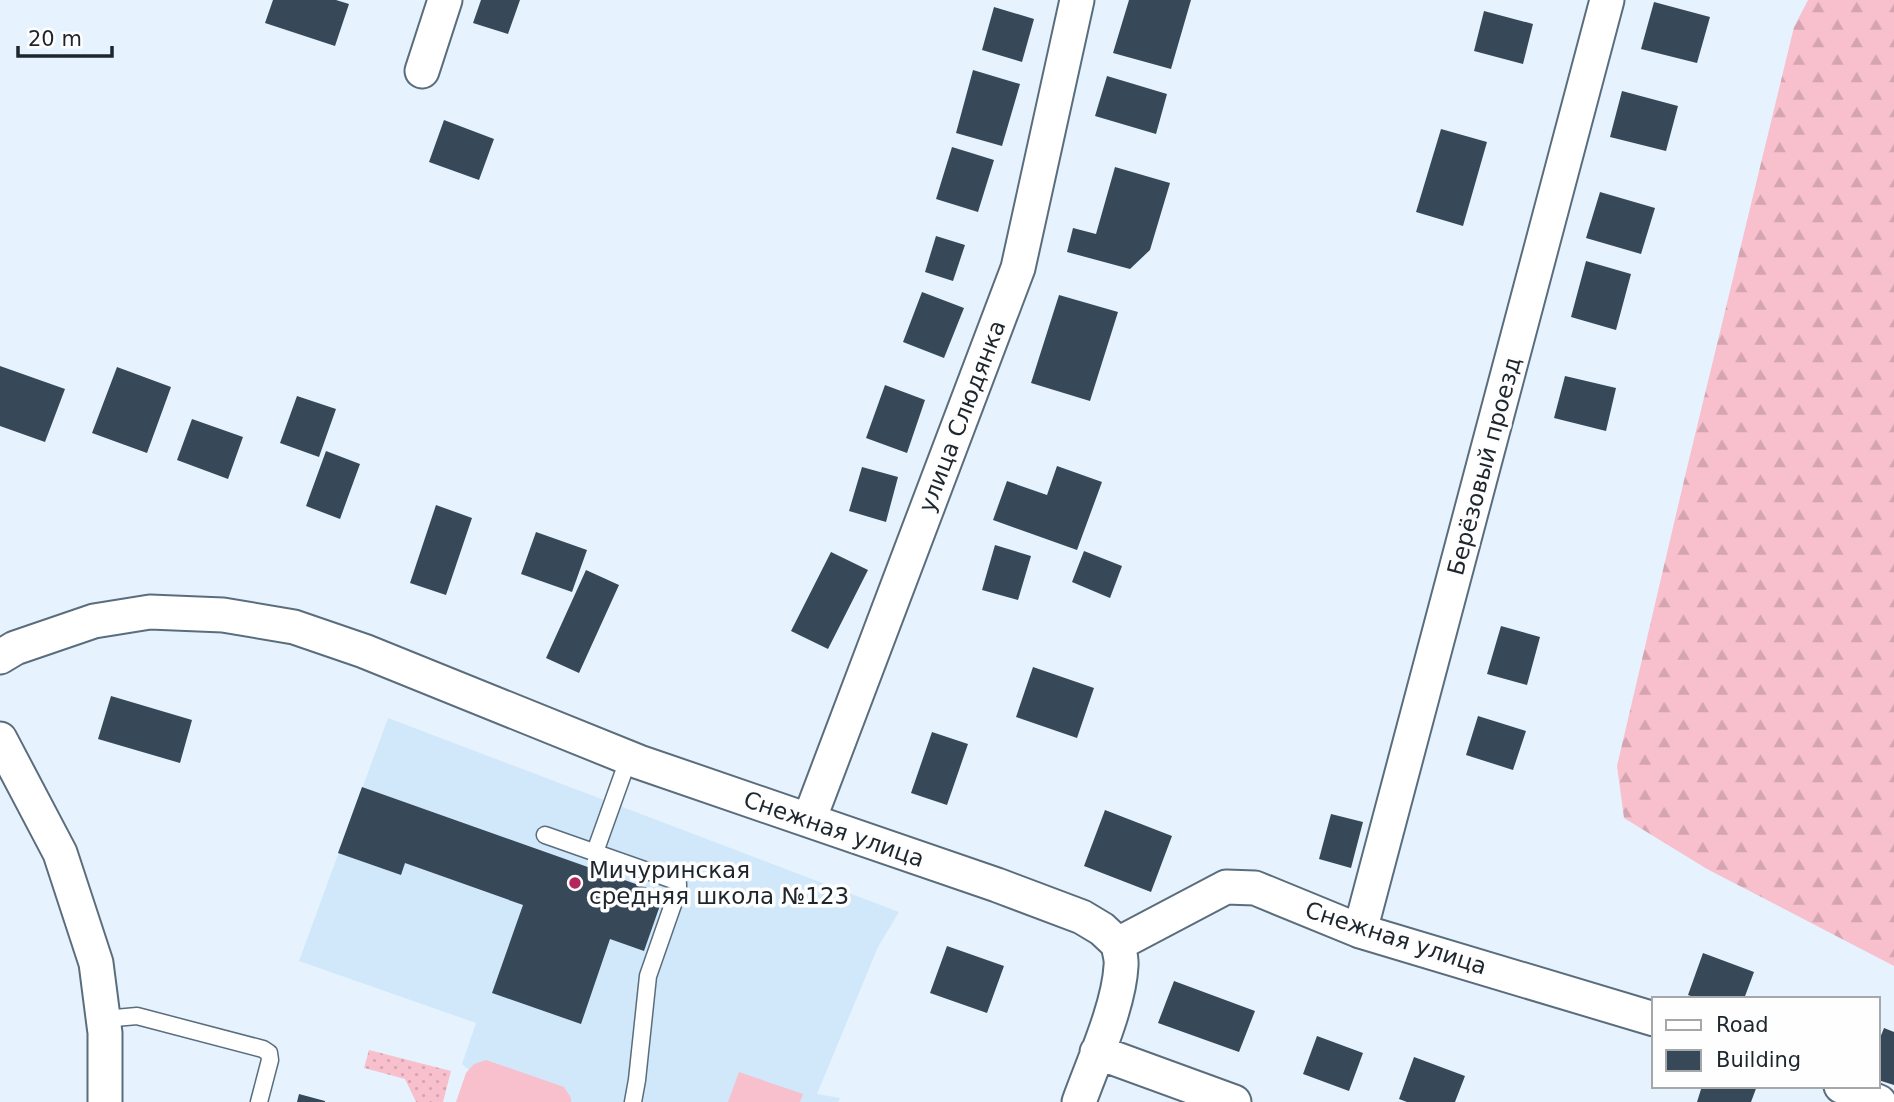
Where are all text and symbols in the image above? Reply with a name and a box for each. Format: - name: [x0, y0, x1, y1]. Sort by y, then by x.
- scale bar: [18, 14, 112, 58]
- text: 20 m: [28, 27, 82, 51]
- street label: улица Слюдянка: [913, 316, 1011, 516]
- street label: Берёзовый проезд: [1442, 354, 1526, 578]
- street label: Снежная улица: [740, 786, 928, 872]
- place label: Мичуринская средняя школа №123: [589, 857, 849, 909]
- marker: Мичуринская средняя школа №123: [567, 875, 583, 891]
- street label: Снежная улица: [1302, 896, 1490, 980]
- legend: [1652, 997, 1880, 1088]
- text: Road: [1716, 1013, 1769, 1037]
- text: Building: [1716, 1048, 1801, 1072]

